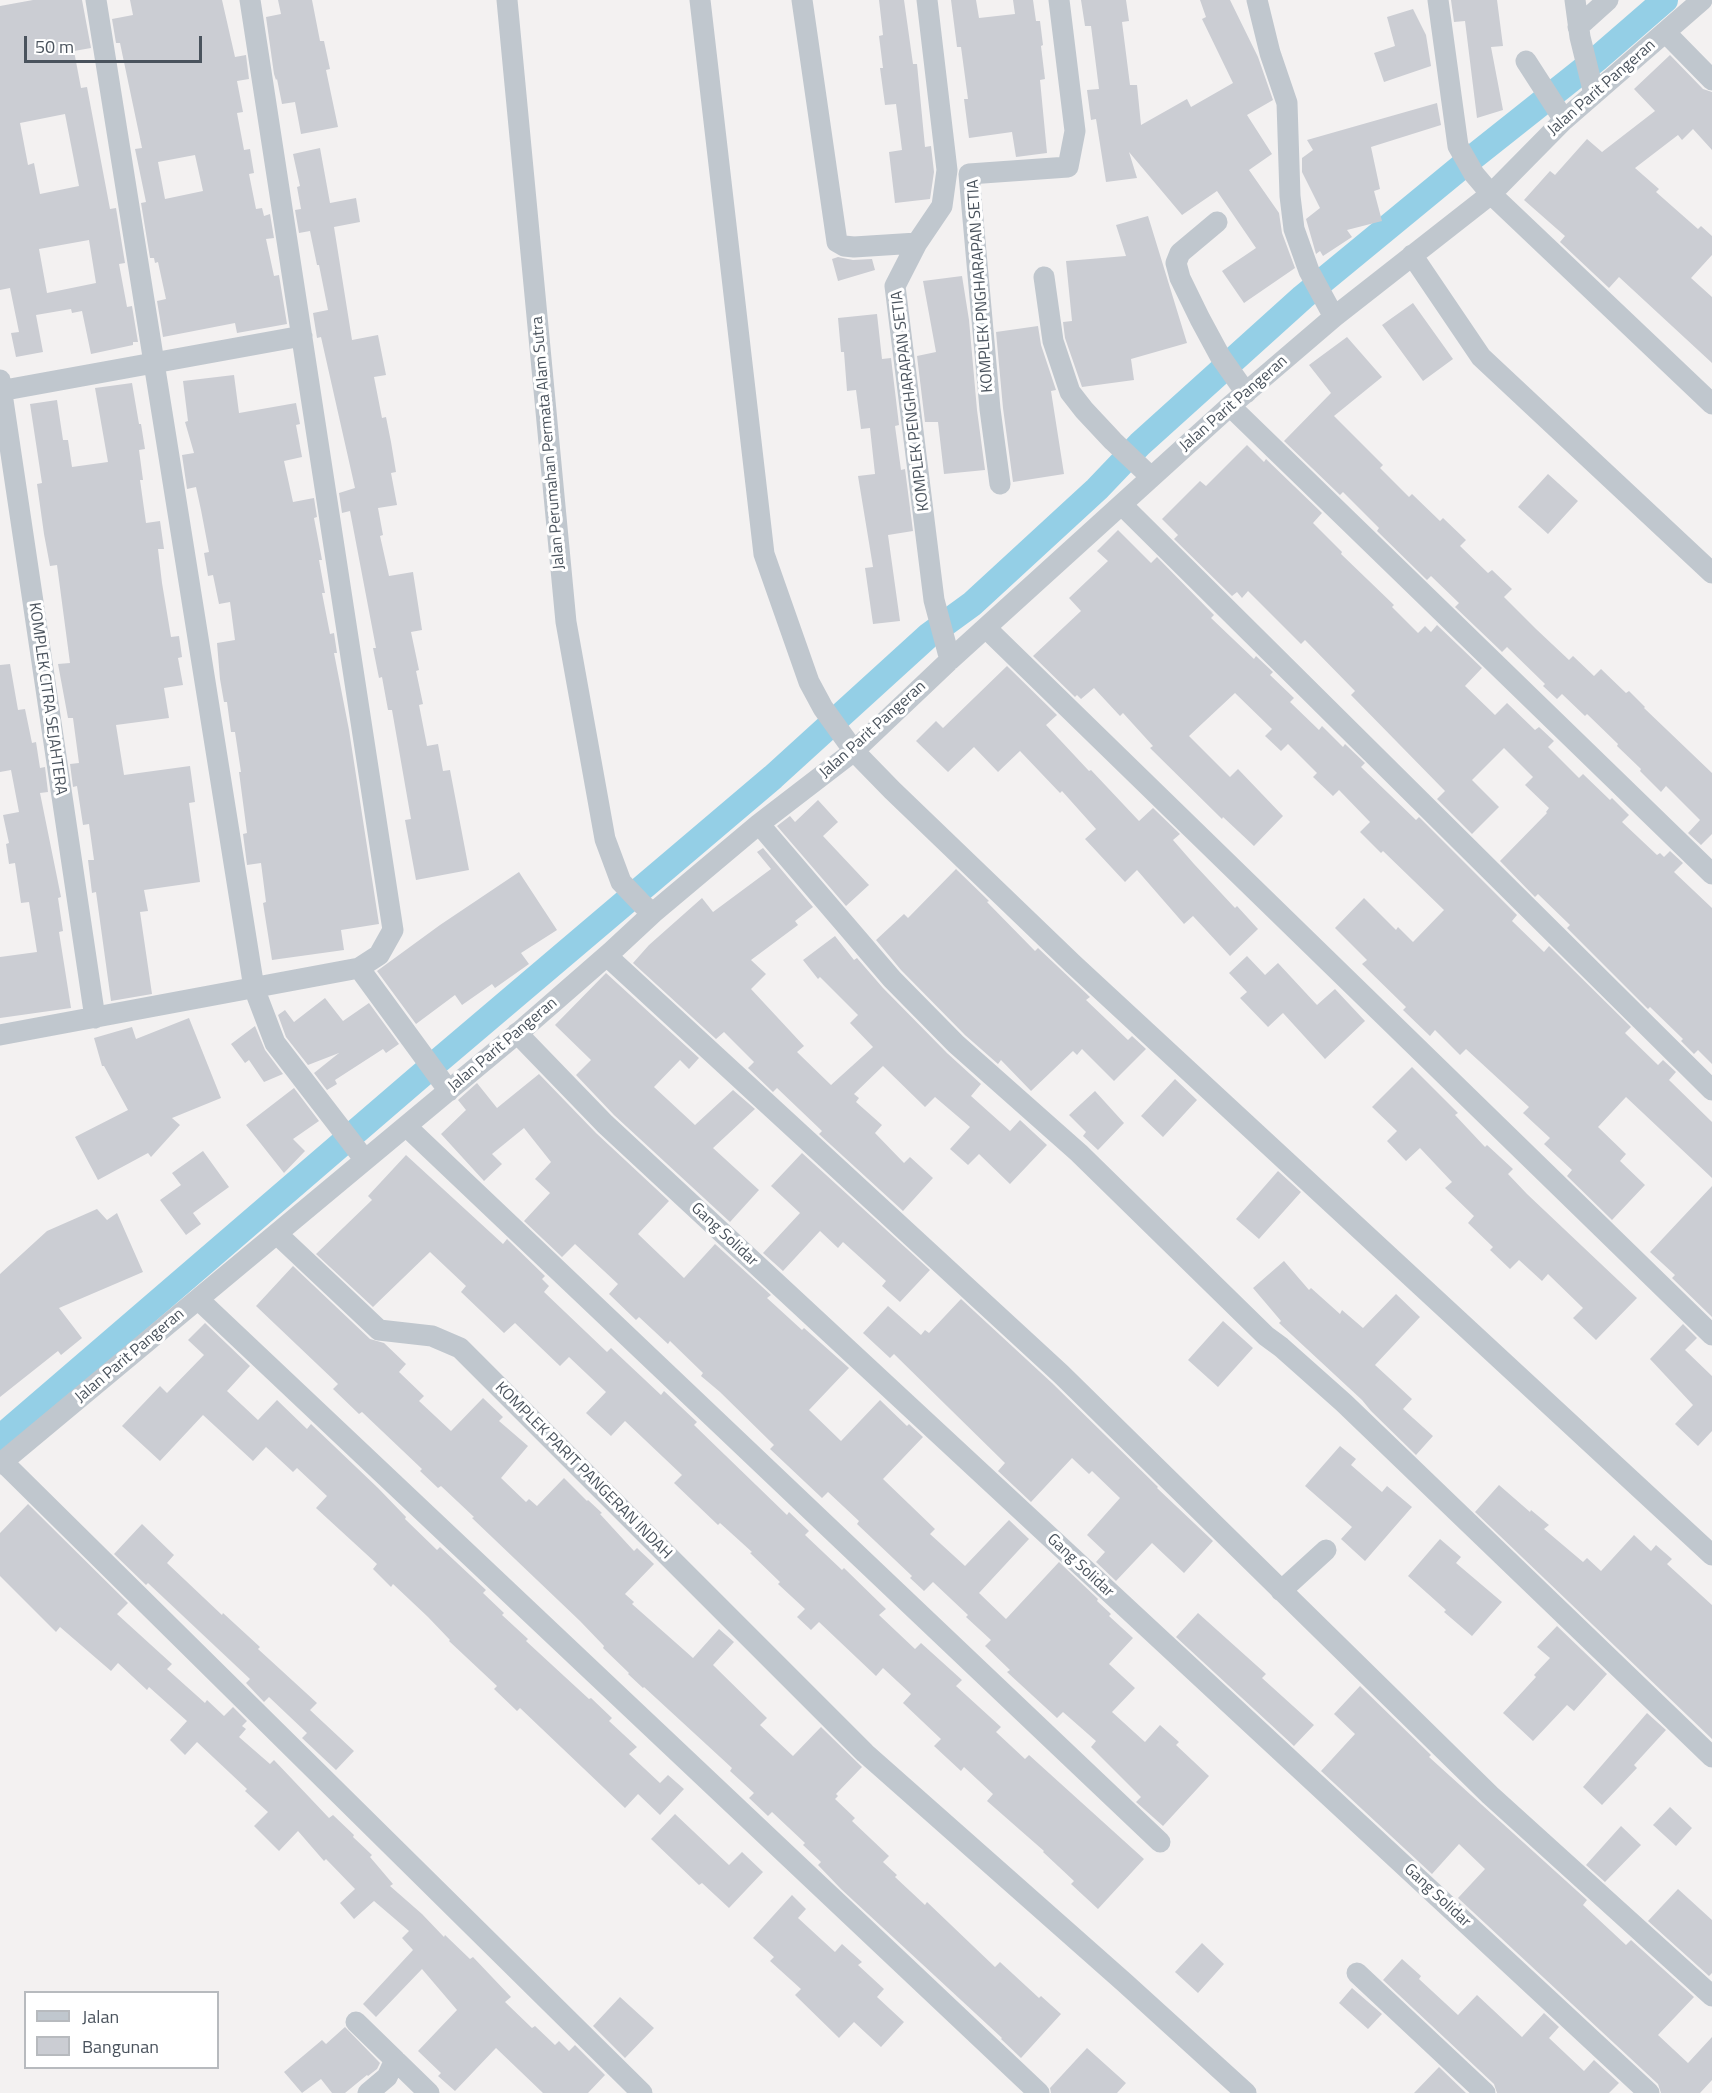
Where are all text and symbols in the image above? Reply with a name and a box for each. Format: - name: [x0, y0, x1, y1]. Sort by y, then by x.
- scale bar: [27, 24, 206, 62]
- text: 50 m: [35, 33, 74, 60]
- street label: Jalan Parit Pangeran: [1544, 36, 1660, 140]
- street label: KOMPLEK PNGHARAPAN SETIA: [964, 179, 998, 393]
- street label: KOMPLEK PENGHARAPAN SETIA: [888, 289, 934, 513]
- street label: Jalan Perumahan Permata Alam Sutra: [528, 316, 570, 570]
- street label: Jalan Parit Pangeran: [1176, 352, 1292, 456]
- street label: KOMPLEK CITRA SEJAHTERA: [24, 601, 70, 797]
- street label: Jalan Parit Pangeran: [816, 677, 930, 783]
- street label: Jalan Parit Pangeran: [445, 994, 561, 1096]
- street label: Gang Solidar: [687, 1199, 761, 1271]
- street label: Jalan Parit Pangeran: [72, 1305, 188, 1407]
- street label: KOMPLEK PARIT PANGERAN INDAH: [490, 1378, 676, 1564]
- street label: Gang Solidar: [1043, 1530, 1117, 1602]
- street label: Gang Solidar: [1400, 1860, 1474, 1932]
- legend: [24, 1991, 219, 2069]
- text: Jalan: [82, 2003, 119, 2030]
- text: Bangunan: [82, 2033, 159, 2060]

